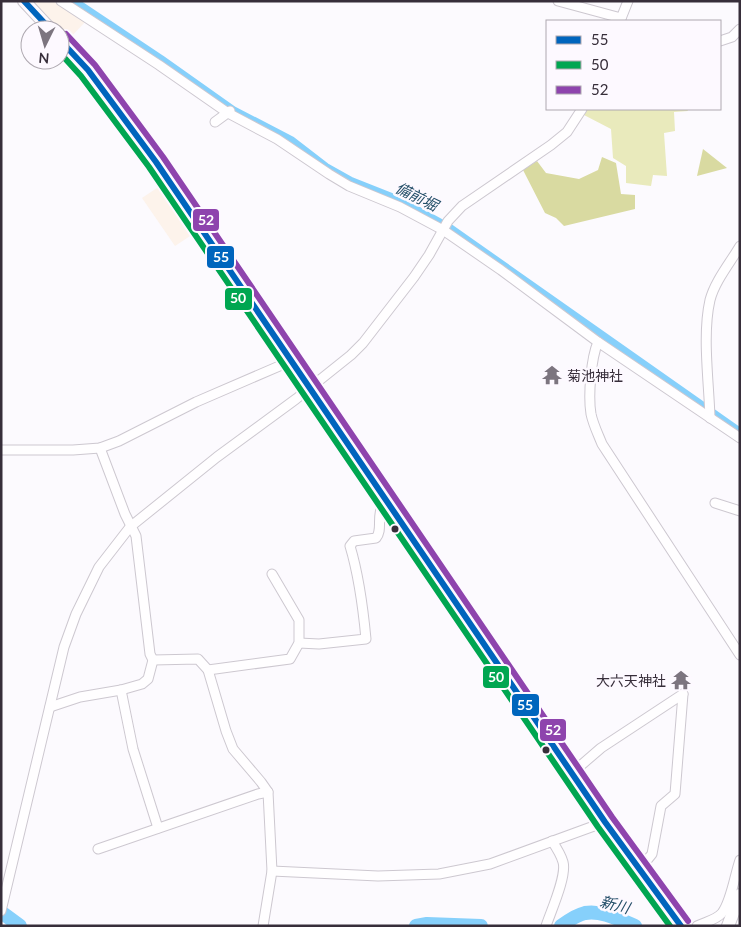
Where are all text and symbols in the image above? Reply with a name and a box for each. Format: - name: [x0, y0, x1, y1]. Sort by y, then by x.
- north arrow: [20, 20, 70, 70]
- legend: [546, 20, 721, 110]
- text: 55: [591, 30, 608, 48]
- text: N: [38, 50, 50, 67]
- text: 50: [591, 55, 609, 73]
- text: 52: [591, 80, 608, 98]
- water label: 備前堀: [393, 178, 443, 215]
- line badge: 52: [192, 208, 220, 232]
- text: 52: [198, 211, 214, 228]
- line badge: 55: [206, 245, 235, 269]
- text: 55: [213, 248, 229, 265]
- line badge: 50: [224, 287, 253, 311]
- text: 50: [230, 289, 246, 306]
- temple icon: 菊池神社: [541, 364, 563, 386]
- place label: 菊池神社: [567, 367, 623, 384]
- unlabelled marker: [390, 524, 400, 534]
- line badge: 50: [482, 665, 510, 689]
- text: 50: [488, 668, 504, 685]
- temple icon: 大六天神社: [670, 669, 692, 691]
- place label: 大六天神社: [596, 672, 666, 689]
- line badge: 55: [511, 693, 540, 717]
- text: 55: [517, 696, 533, 713]
- line badge: 52: [539, 718, 567, 742]
- text: 52: [545, 721, 561, 738]
- unlabelled marker: [541, 745, 551, 755]
- water label: 新川: [598, 891, 634, 917]

